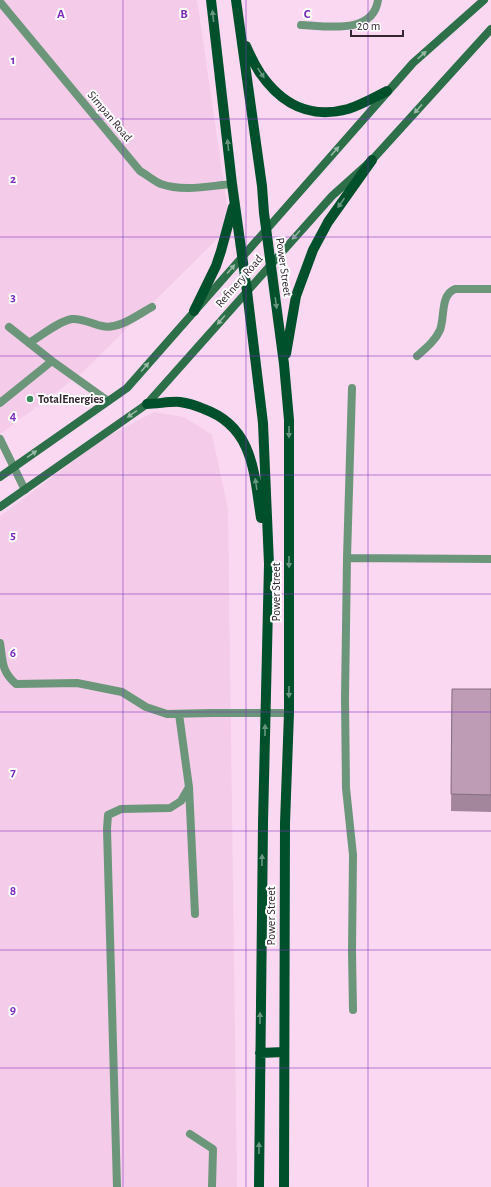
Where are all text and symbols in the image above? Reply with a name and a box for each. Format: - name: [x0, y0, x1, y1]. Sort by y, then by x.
- text: A: [57, 8, 65, 21]
- text: B: [180, 8, 188, 21]
- text: C: [304, 8, 311, 21]
- one-way arrow: [210, 10, 216, 22]
- scale bar: [351, 12, 403, 38]
- text: 20 m: [357, 20, 380, 32]
- one-way arrow: [417, 50, 427, 59]
- text: 1: [11, 54, 15, 67]
- one-way arrow: [257, 68, 265, 78]
- street label: Simpan Road: [86, 88, 134, 144]
- one-way arrow: [413, 104, 422, 114]
- one-way arrow: [225, 139, 231, 151]
- one-way arrow: [330, 146, 339, 156]
- text: 2: [10, 173, 16, 186]
- one-way arrow: [337, 198, 345, 208]
- one-way arrow: [291, 230, 301, 240]
- street label: Power Street: [274, 237, 294, 297]
- street label: Refinery Road: [213, 252, 266, 310]
- one-way arrow: [226, 264, 236, 274]
- text: 3: [10, 291, 16, 304]
- one-way arrow: [273, 297, 279, 309]
- one-way arrow: [217, 315, 226, 325]
- one-way arrow: [141, 361, 150, 372]
- place label: TotalEnergies: [38, 393, 104, 405]
- marker: TotalEnergies: [25, 394, 35, 404]
- text: 4: [10, 410, 17, 423]
- one-way arrow: [127, 410, 138, 418]
- one-way arrow: [286, 426, 292, 439]
- one-way arrow: [26, 450, 37, 458]
- one-way arrow: [253, 478, 259, 490]
- text: 5: [10, 529, 16, 542]
- one-way arrow: [286, 556, 292, 569]
- street label: Power Street: [270, 562, 282, 622]
- text: 6: [10, 647, 16, 660]
- one-way arrow: [286, 686, 292, 699]
- one-way arrow: [262, 723, 268, 736]
- text: 7: [10, 766, 16, 779]
- one-way arrow: [259, 853, 265, 866]
- text: 8: [10, 885, 16, 898]
- street label: Power Street: [265, 886, 277, 946]
- text: 9: [10, 1004, 16, 1017]
- one-way arrow: [257, 1011, 263, 1024]
- one-way arrow: [256, 1141, 262, 1154]

